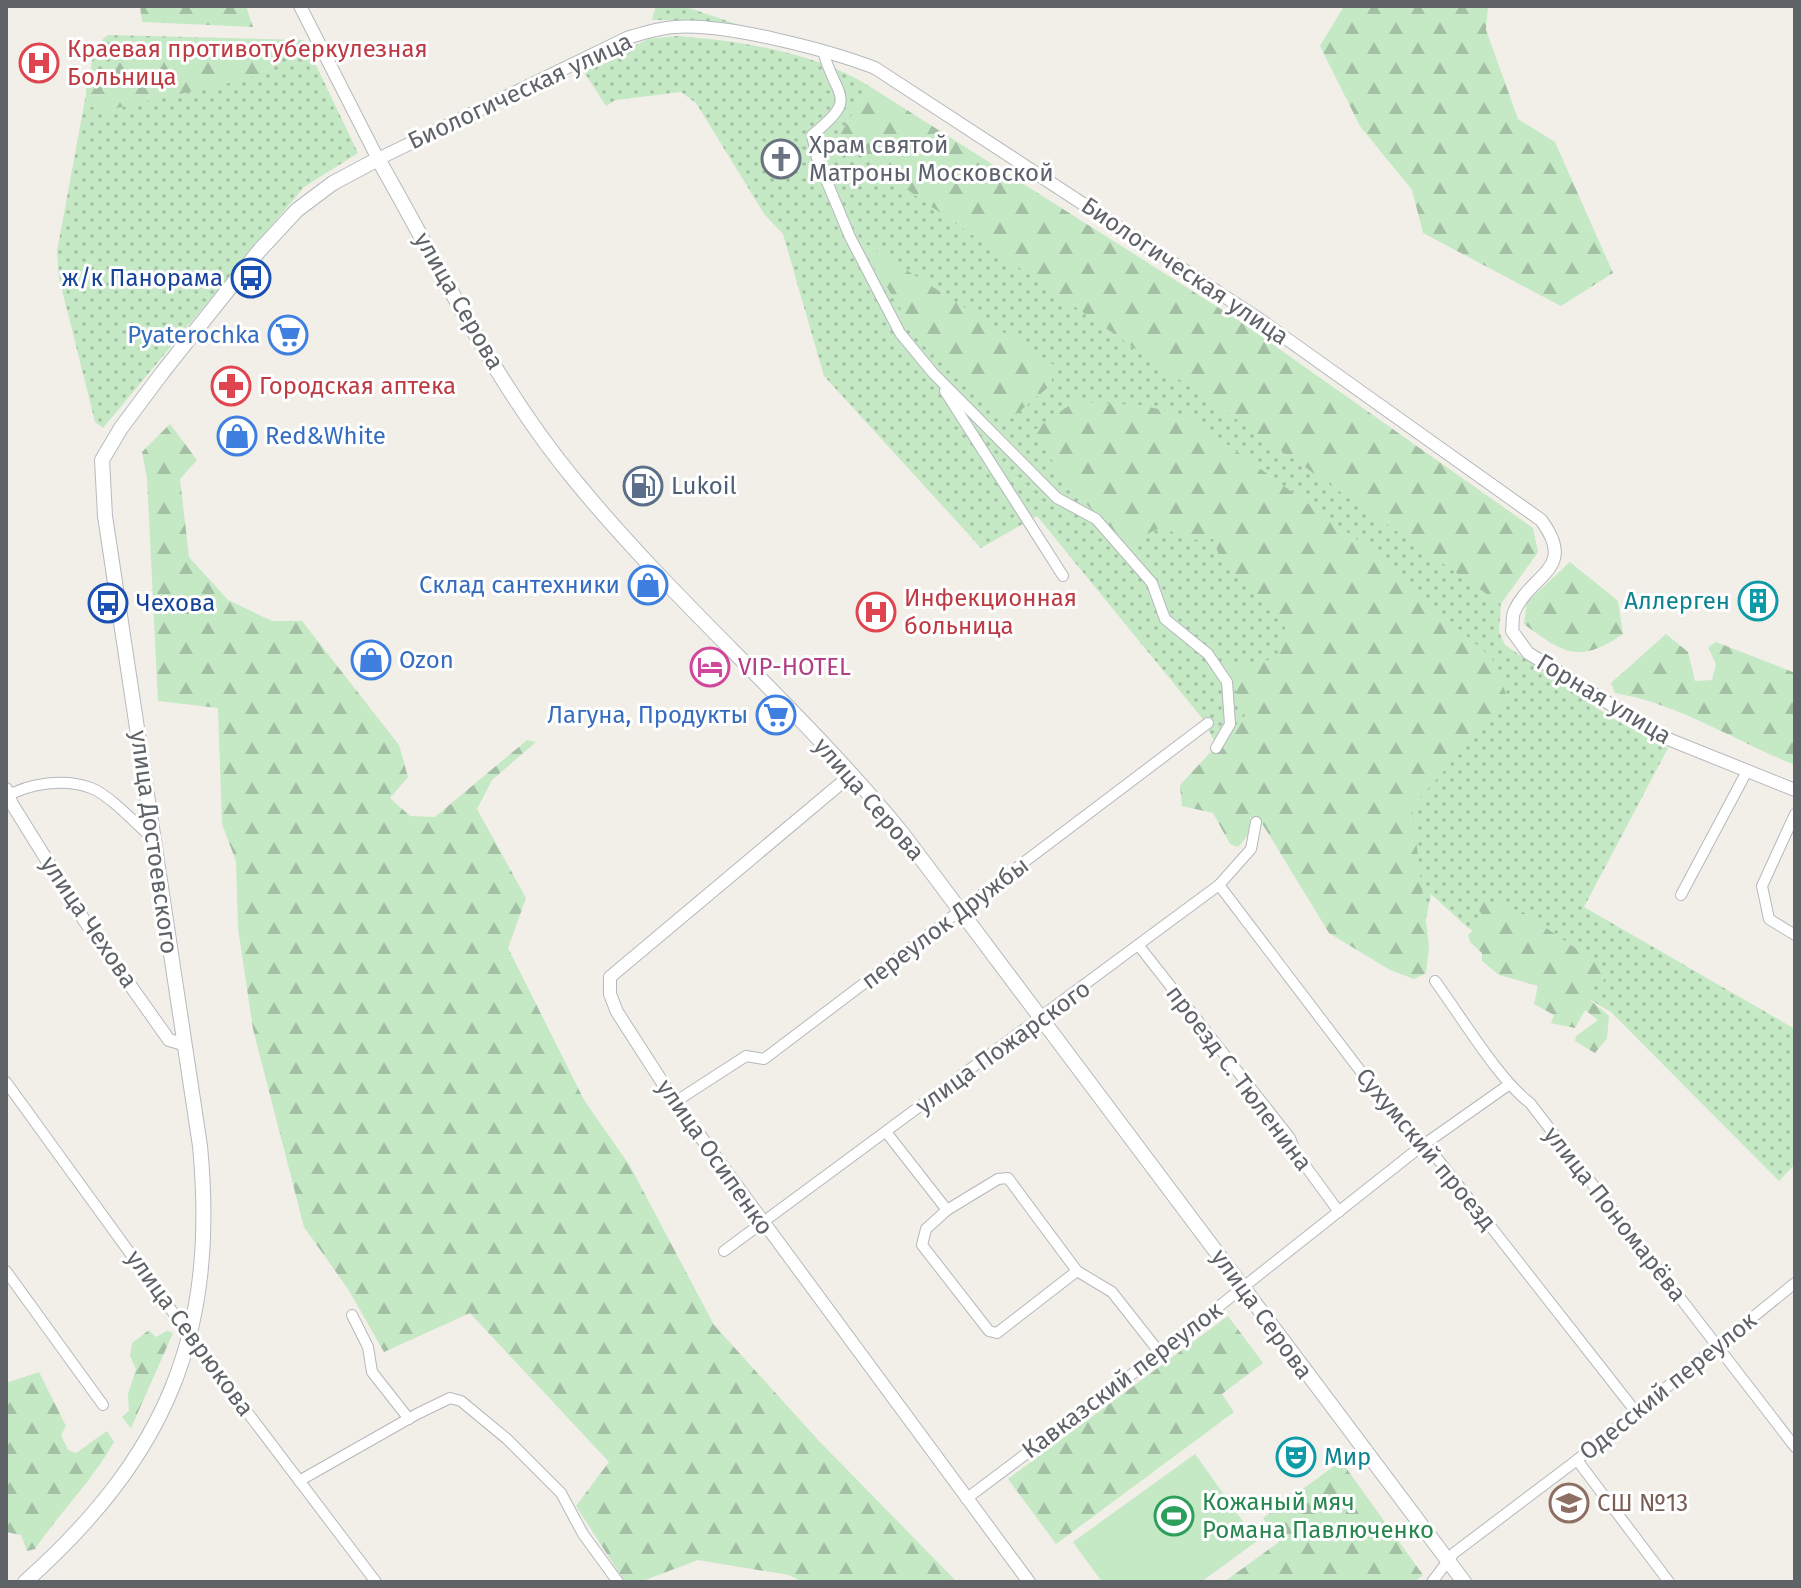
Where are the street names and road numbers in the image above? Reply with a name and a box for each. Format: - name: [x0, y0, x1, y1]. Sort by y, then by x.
- street label: Биологическая улица: [404, 27, 636, 155]
- street label: Биологическая улица: [1076, 191, 1294, 351]
- street label: улица Серова: [408, 227, 510, 375]
- street label: Горная улица: [1532, 648, 1676, 750]
- street label: улица Достоевского: [124, 728, 184, 956]
- street label: улица Серова: [808, 732, 930, 866]
- street label: улица Чехова: [35, 851, 143, 993]
- street label: переулок Дружбы: [856, 851, 1034, 995]
- street label: улица Пожарского: [910, 974, 1096, 1120]
- street label: проезд С. Тюленина: [1160, 980, 1318, 1176]
- street label: Сухумский проезд: [1350, 1062, 1502, 1236]
- street label: улица Осипенко: [651, 1074, 779, 1240]
- street label: улица Пономарёва: [1538, 1121, 1692, 1307]
- street label: улица Севрюкова: [120, 1244, 260, 1422]
- street label: улица Серова: [1205, 1244, 1319, 1384]
- street label: Кавказский переулок: [1017, 1295, 1228, 1464]
- street label: Одесский переулок: [1574, 1306, 1762, 1466]

